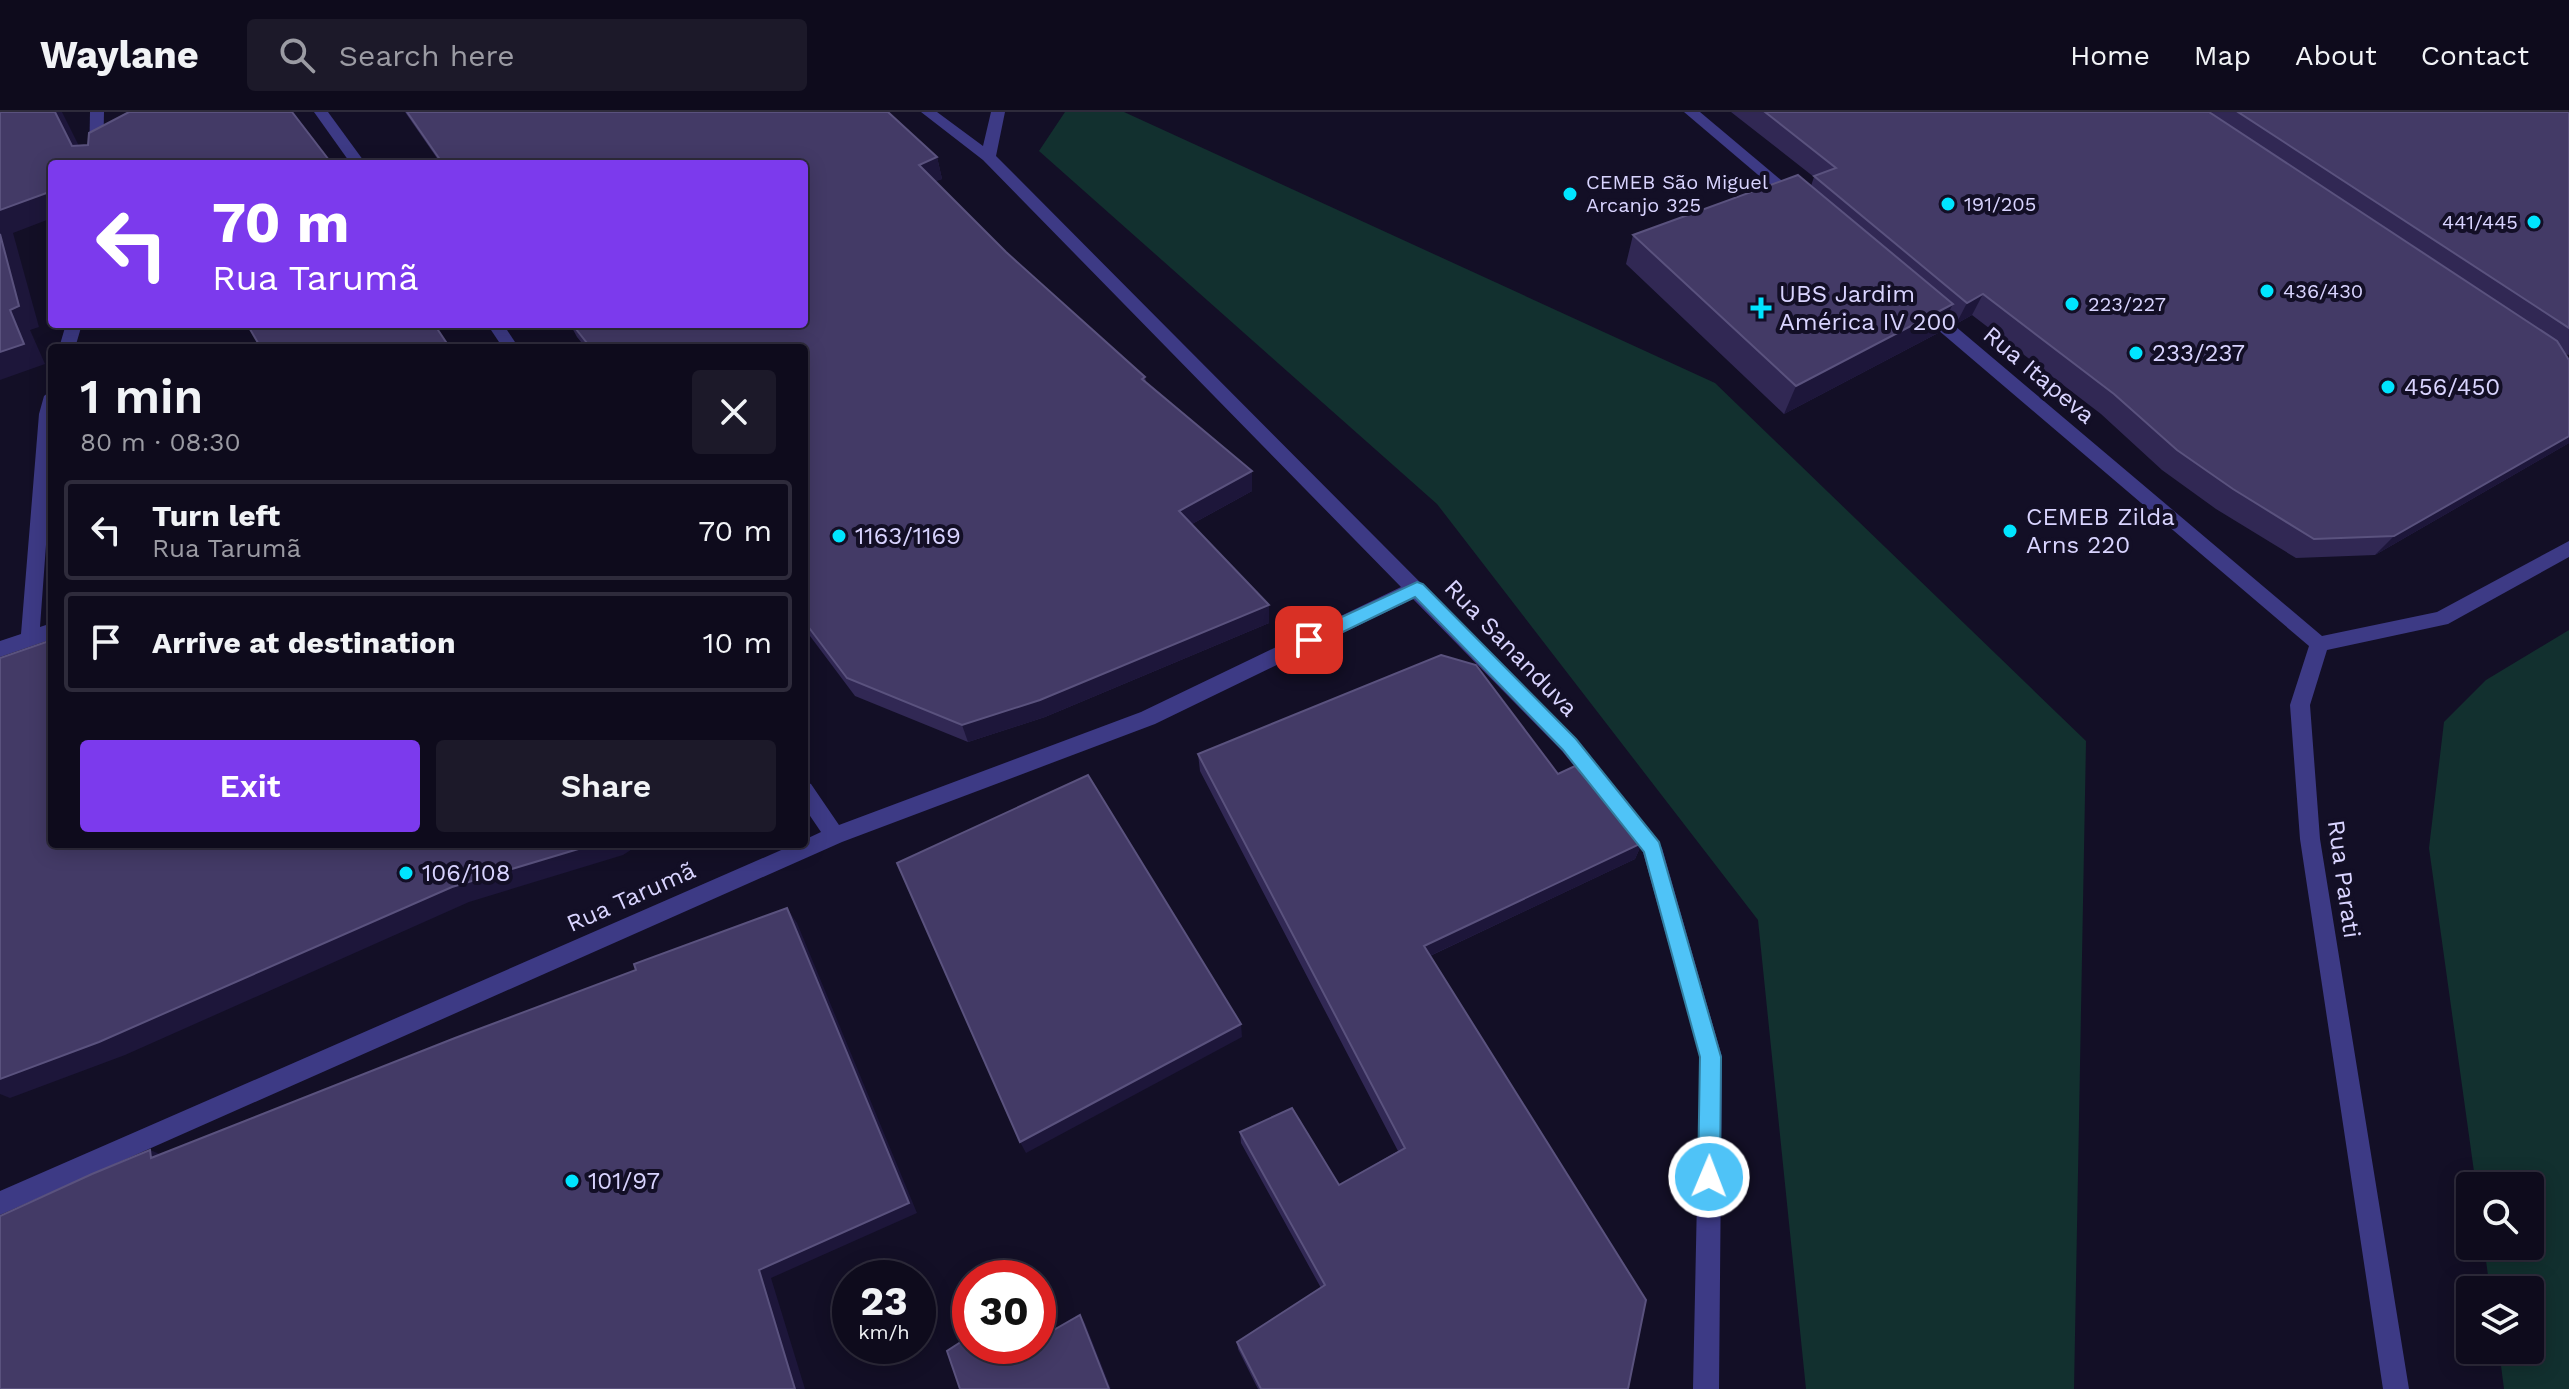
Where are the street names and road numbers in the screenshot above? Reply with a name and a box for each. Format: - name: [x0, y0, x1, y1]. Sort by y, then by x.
- street label: Rua Itapeva: [1978, 320, 2100, 430]
- street label: Rua Sananduva: [1439, 574, 1583, 722]
- street label: Rua Parati: [2322, 818, 2366, 940]
- street label: Rua Tarumã: [562, 856, 700, 938]

